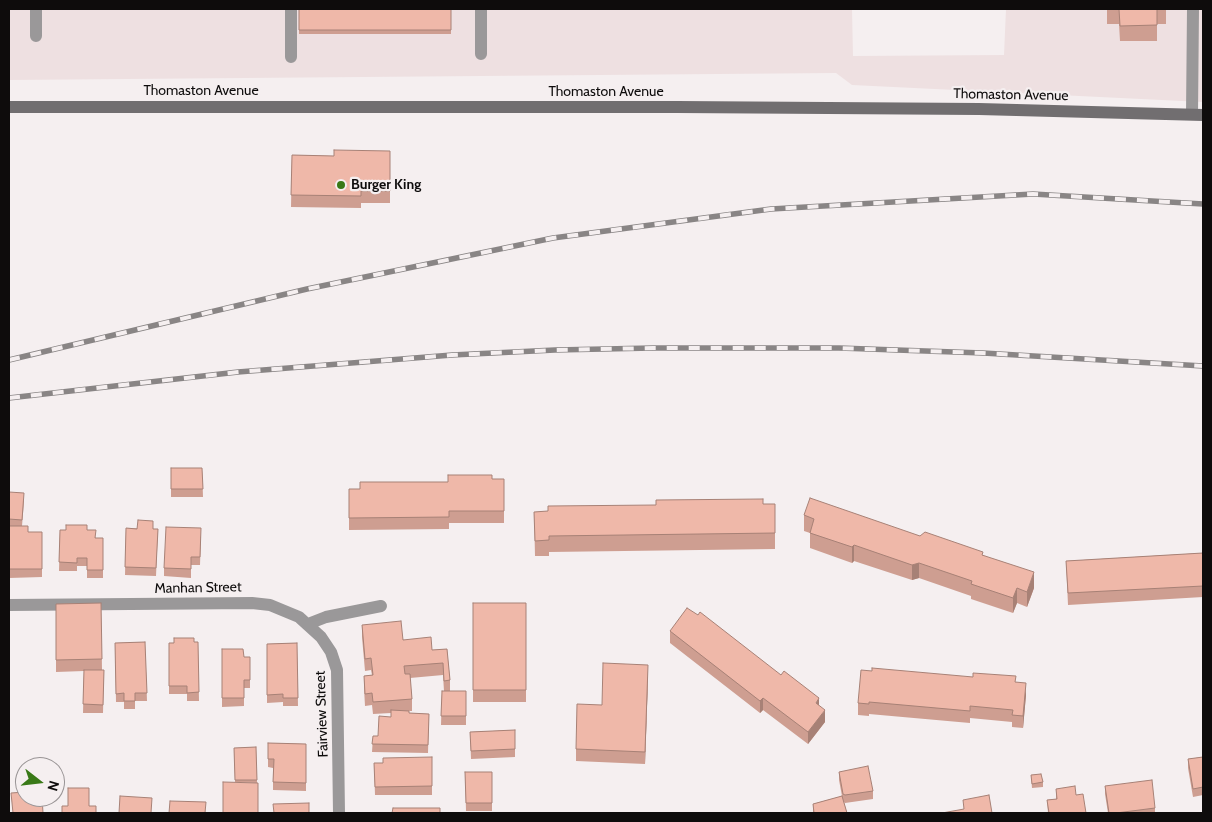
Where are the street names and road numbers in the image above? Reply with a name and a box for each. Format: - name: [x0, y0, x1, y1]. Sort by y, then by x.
- street label: Thomaston Avenue: [143, 83, 259, 99]
- street label: Thomaston Avenue: [548, 84, 664, 100]
- street label: Thomaston Avenue: [953, 86, 1069, 104]
- street label: Manhan Street: [154, 579, 242, 597]
- street label: Fairview Street: [312, 670, 332, 758]

